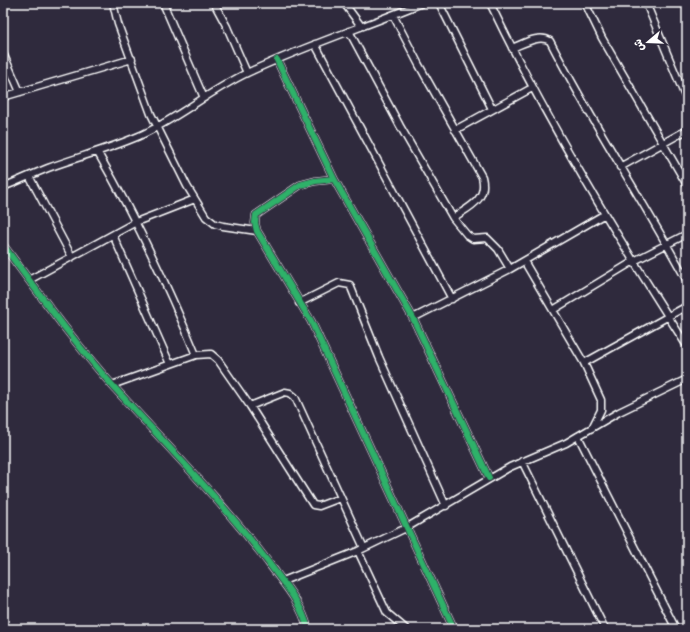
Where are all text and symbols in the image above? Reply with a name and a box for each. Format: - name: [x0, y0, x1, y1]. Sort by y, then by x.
- north arrow: [628, 22, 668, 62]
- text: ش: [630, 37, 648, 53]

